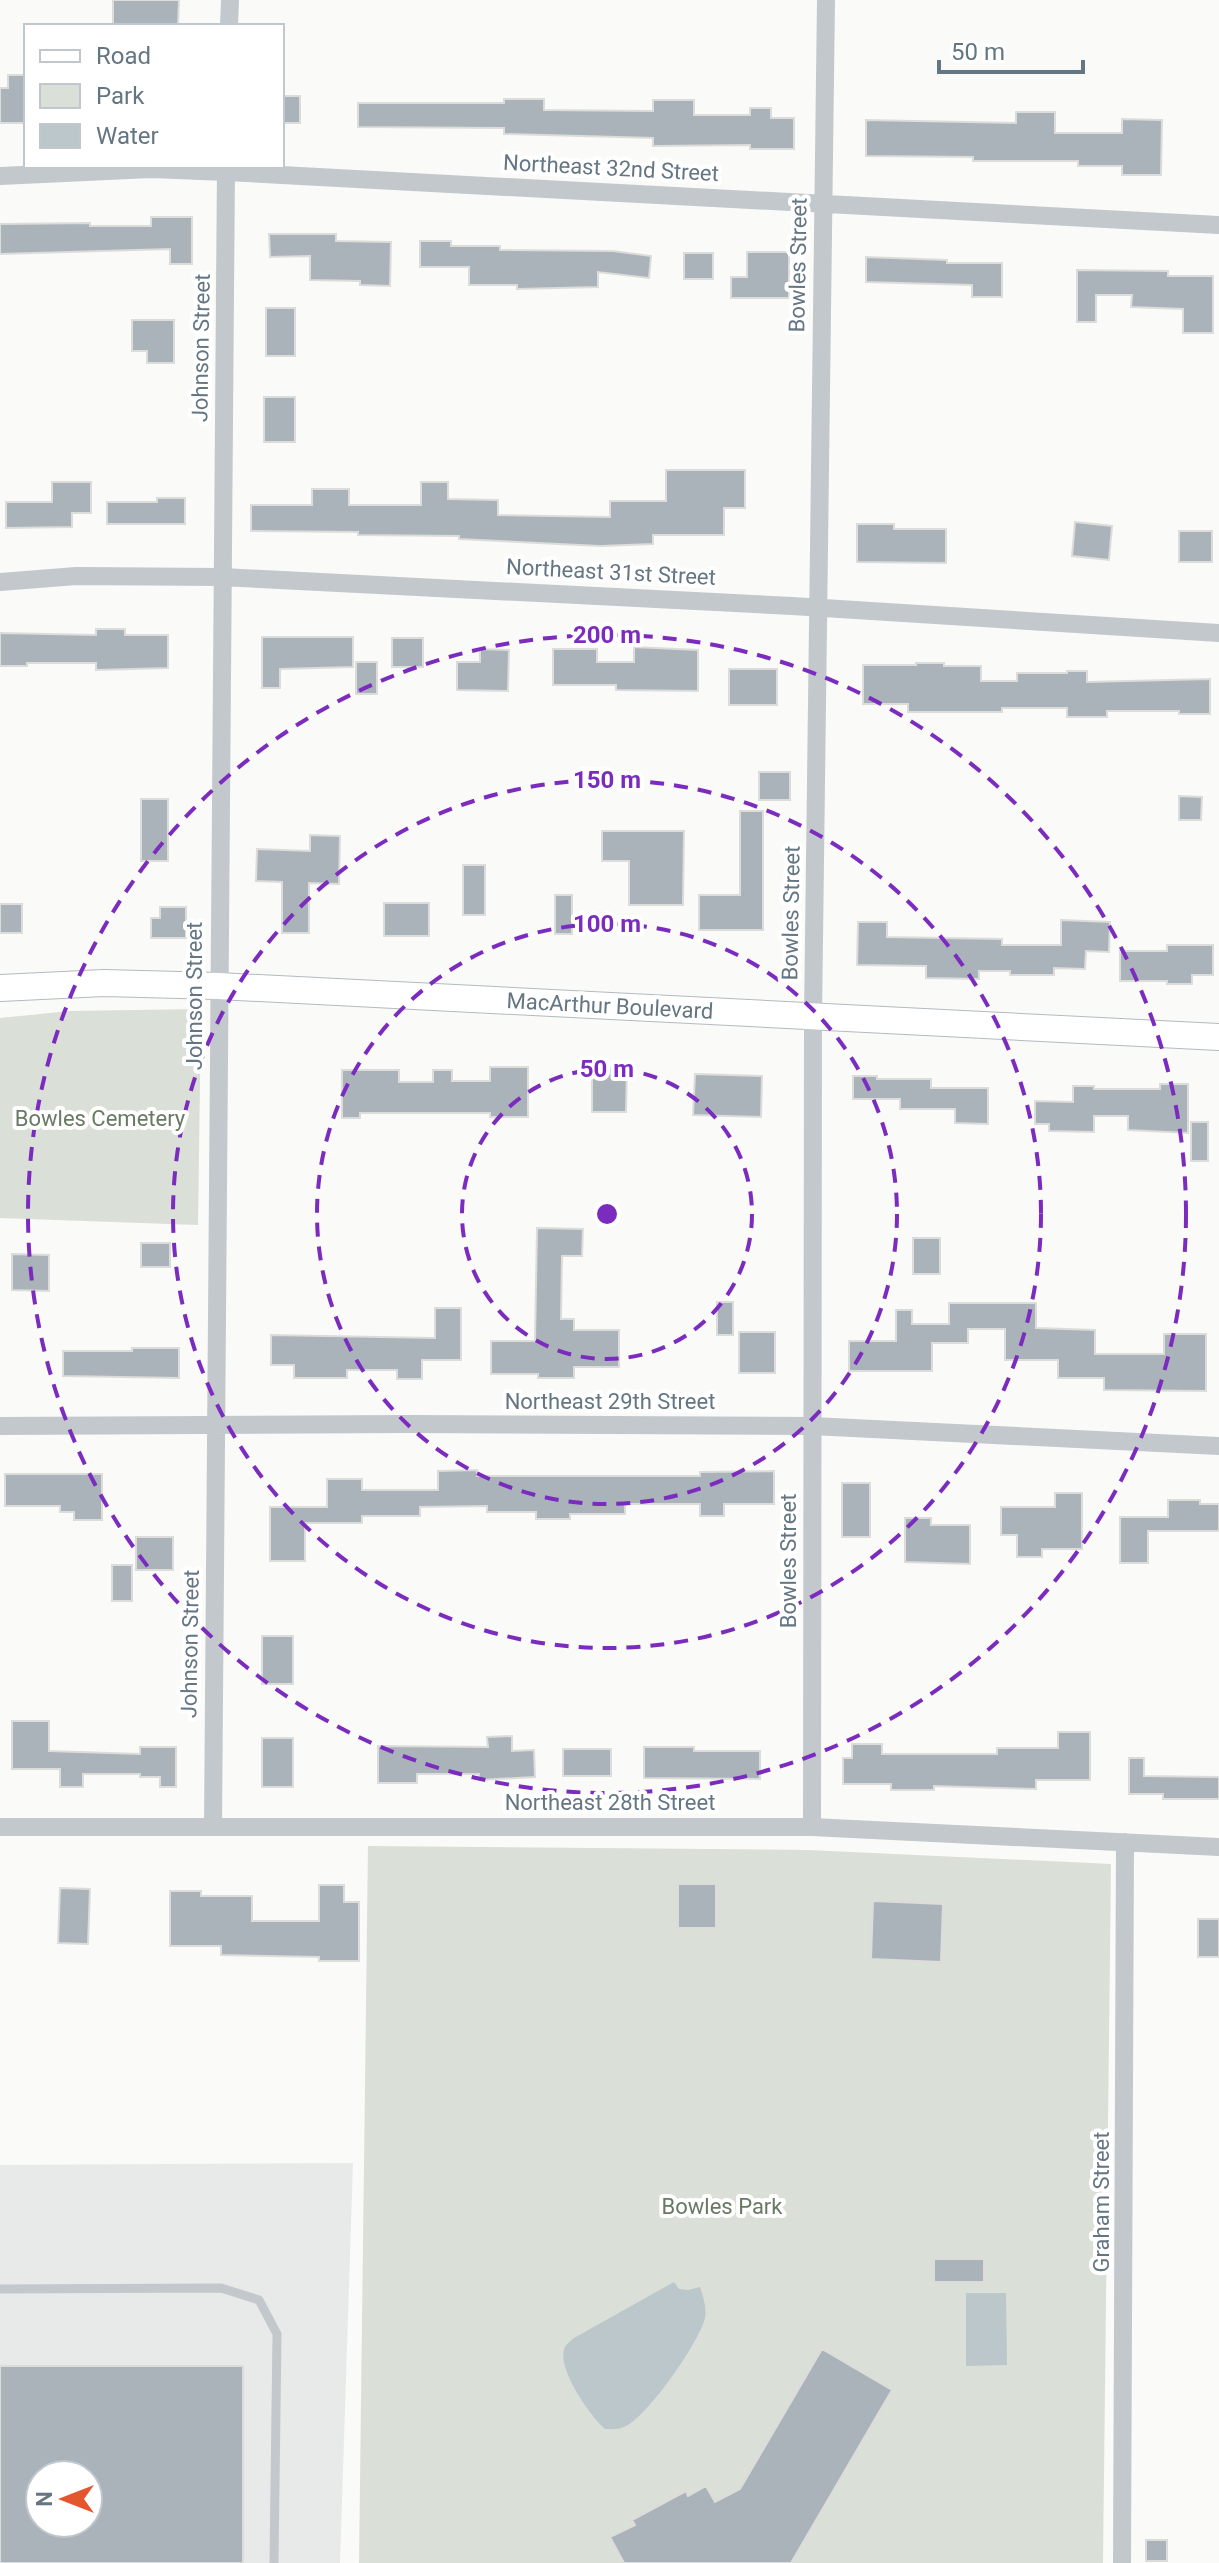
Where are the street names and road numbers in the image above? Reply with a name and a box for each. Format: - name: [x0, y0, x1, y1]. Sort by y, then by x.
- street label: Northeast 32nd Street: [503, 150, 719, 186]
- street label: Bowles Street: [784, 197, 812, 333]
- street label: Johnson Street: [187, 274, 215, 422]
- street label: Northeast 31st Street: [506, 554, 716, 590]
- street label: Bowles Street: [777, 845, 805, 981]
- street label: Johnson Street: [182, 922, 207, 1070]
- street label: MacArthur Boulevard: [506, 988, 714, 1024]
- street label: Northeast 29th Street: [505, 1389, 715, 1414]
- street label: Bowles Street: [776, 1494, 801, 1628]
- street label: Johnson Street: [176, 1570, 204, 1718]
- street label: Northeast 28th Street: [505, 1790, 715, 1815]
- street label: Graham Street: [1089, 2132, 1114, 2272]

